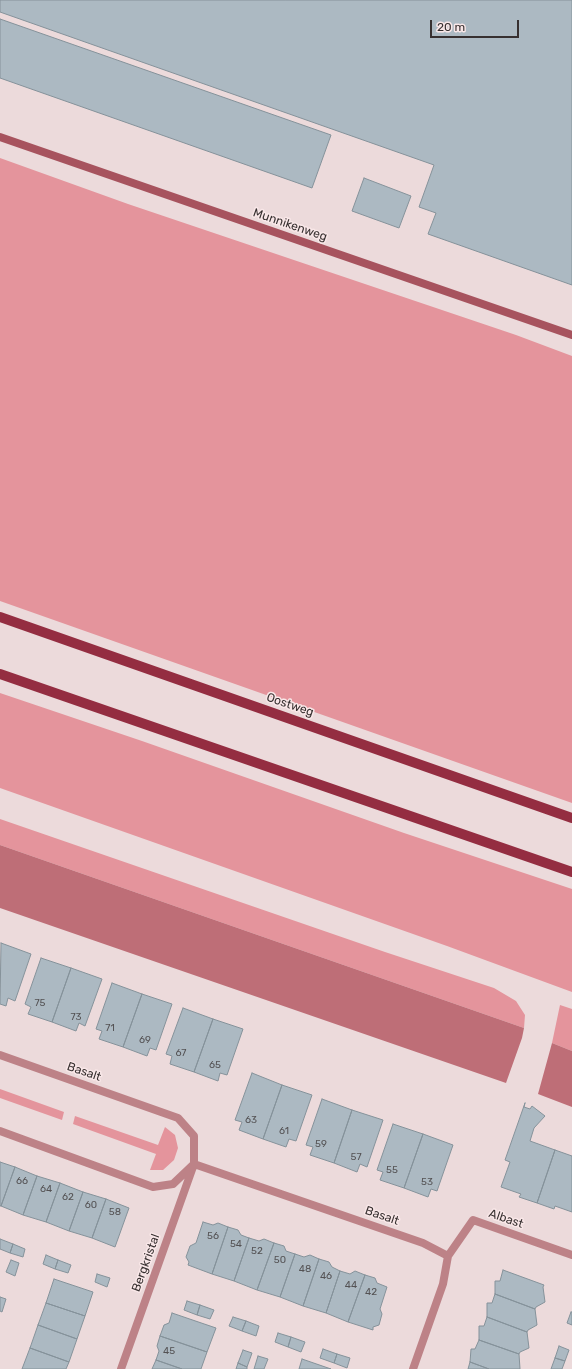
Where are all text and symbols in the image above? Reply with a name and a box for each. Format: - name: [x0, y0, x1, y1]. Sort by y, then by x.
- scale bar: [432, 12, 521, 38]
- text: 20 m: [437, 20, 465, 34]
- street label: Munnikenweg: [251, 206, 329, 244]
- street label: Oostweg: [264, 690, 316, 720]
- house number: 75: [34, 997, 46, 1009]
- house number: 73: [70, 1011, 82, 1023]
- house number: 71: [105, 1022, 115, 1034]
- house number: 69: [139, 1034, 151, 1046]
- house number: 67: [176, 1047, 186, 1059]
- street label: Basalt: [65, 1059, 103, 1085]
- house number: 65: [209, 1059, 221, 1071]
- house number: 63: [245, 1114, 257, 1126]
- house number: 61: [279, 1125, 289, 1137]
- house number: 59: [315, 1138, 327, 1150]
- house number: 57: [350, 1151, 362, 1163]
- house number: 55: [386, 1164, 398, 1176]
- house number: 66: [16, 1175, 28, 1187]
- house number: 53: [421, 1176, 433, 1188]
- house number: 64: [40, 1183, 52, 1195]
- house number: 62: [62, 1191, 74, 1203]
- house number: 60: [85, 1199, 97, 1211]
- street label: Basalt: [363, 1203, 401, 1229]
- house number: 58: [109, 1206, 121, 1218]
- street label: Albast: [487, 1206, 525, 1232]
- house number: 56: [207, 1230, 219, 1242]
- street label: Bergkristal: [129, 1232, 163, 1294]
- house number: 54: [230, 1238, 242, 1250]
- house number: 52: [251, 1245, 263, 1257]
- house number: 50: [274, 1254, 286, 1266]
- house number: 48: [299, 1263, 311, 1275]
- house number: 46: [320, 1270, 332, 1282]
- house number: 44: [345, 1279, 357, 1291]
- house number: 42: [365, 1286, 377, 1298]
- house number: 45: [163, 1345, 175, 1357]

